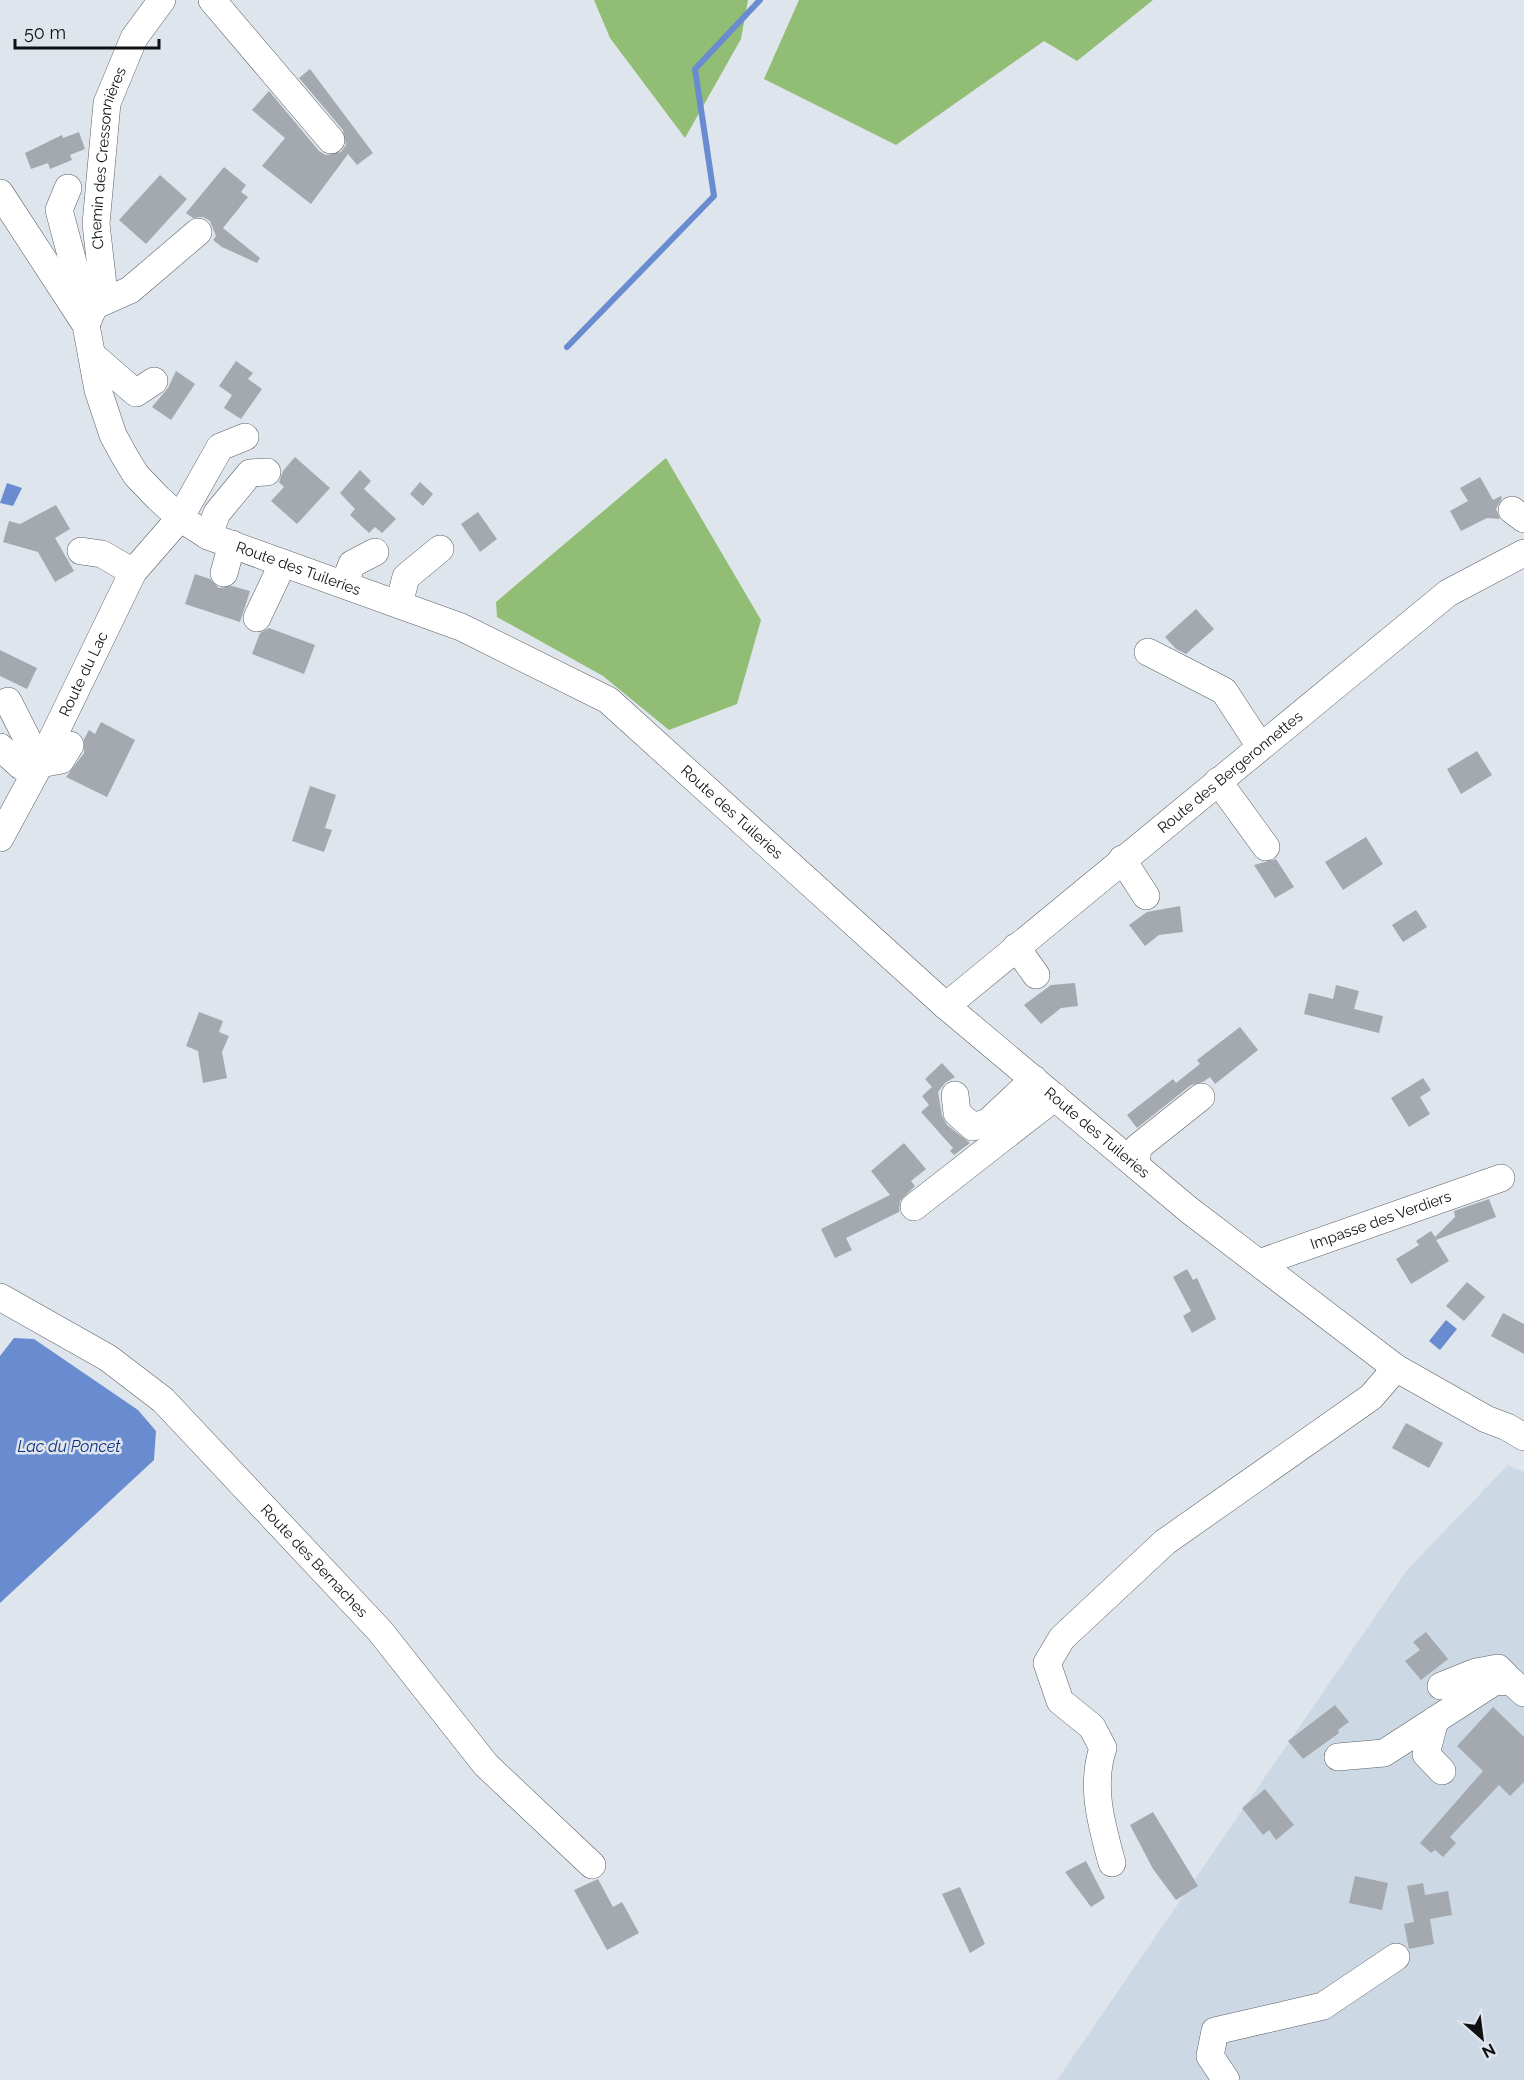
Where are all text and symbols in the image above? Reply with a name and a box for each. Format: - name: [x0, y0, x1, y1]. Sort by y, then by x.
- scale bar: [15, 12, 159, 50]
- text: 50 m: [24, 22, 66, 43]
- street label: Chemin des Cressonnières: [87, 64, 130, 250]
- street label: Route des Tuileries: [233, 538, 363, 599]
- street label: Route du Lac: [55, 629, 112, 720]
- street label: Route des Bergeronnettes: [1154, 707, 1306, 837]
- street label: Route des Tuileries: [677, 761, 786, 863]
- street label: Route des Tuileries: [1041, 1084, 1153, 1182]
- street label: Impasse des Verdiers: [1308, 1187, 1453, 1253]
- water label: Lac du Poncet: [18, 1437, 121, 1456]
- street label: Route des Bernaches: [257, 1501, 371, 1621]
- north arrow: [1452, 2008, 1512, 2068]
- text: N: [1479, 2040, 1499, 2062]

